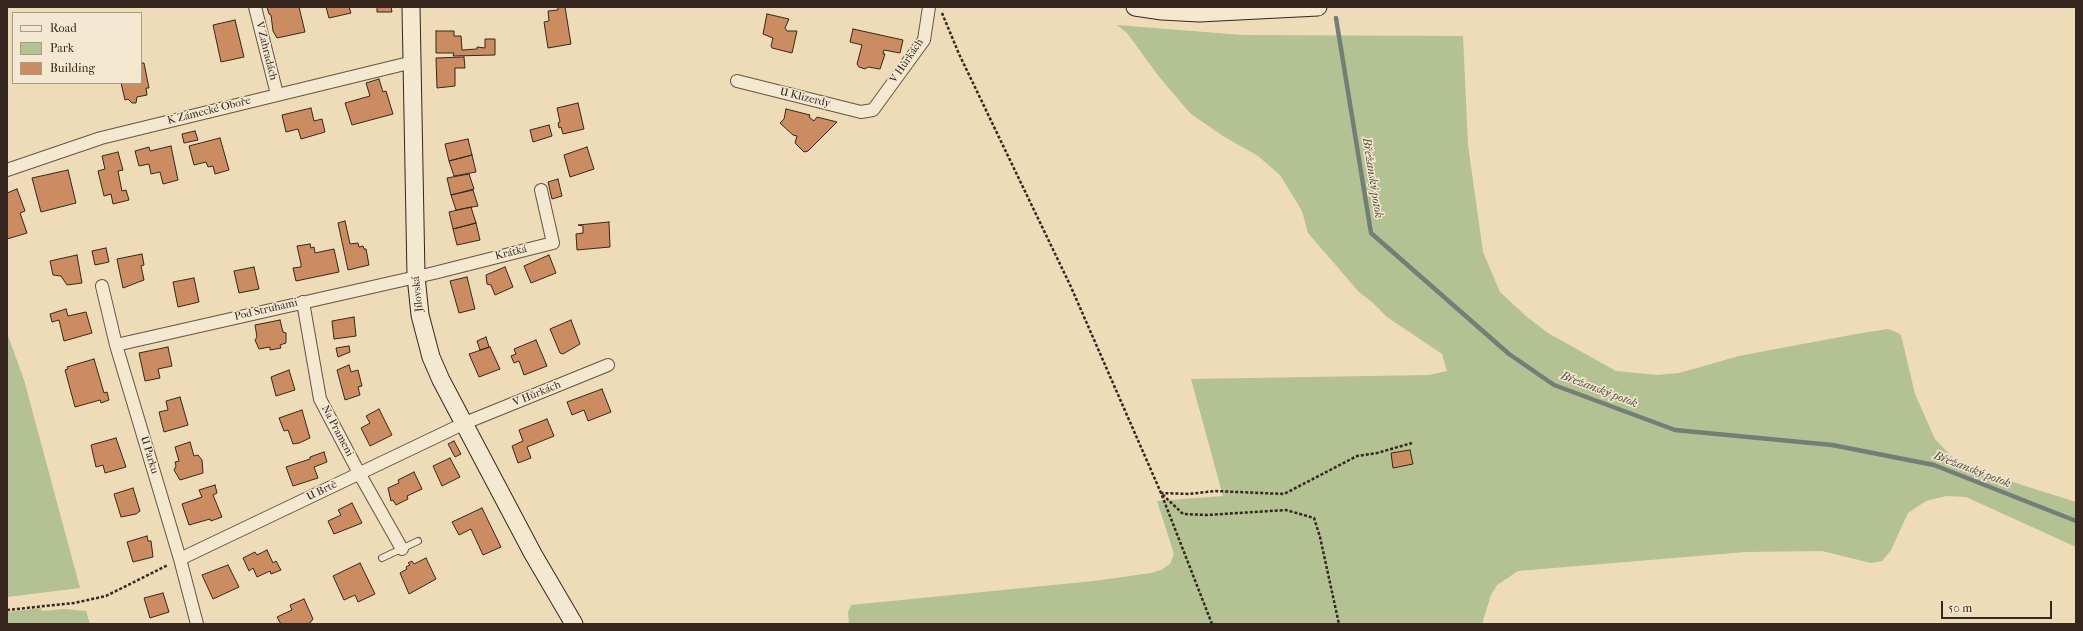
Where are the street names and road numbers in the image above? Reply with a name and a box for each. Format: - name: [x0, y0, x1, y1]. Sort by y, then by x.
- street label: V Zahradách: [252, 20, 280, 82]
- street label: V Hůrkách: [887, 36, 927, 86]
- street label: U Klizerdy: [778, 85, 832, 111]
- street label: K Zámecké Oboře: [166, 94, 252, 128]
- street label: Krátká: [494, 243, 528, 263]
- street label: Jílovská: [410, 276, 426, 312]
- street label: Pod Struhami: [233, 296, 299, 324]
- street label: V Hůrkách: [511, 378, 563, 410]
- street label: Na Prameni: [318, 403, 356, 459]
- street label: U Parku: [137, 434, 161, 476]
- street label: U Brtě: [305, 478, 339, 504]

